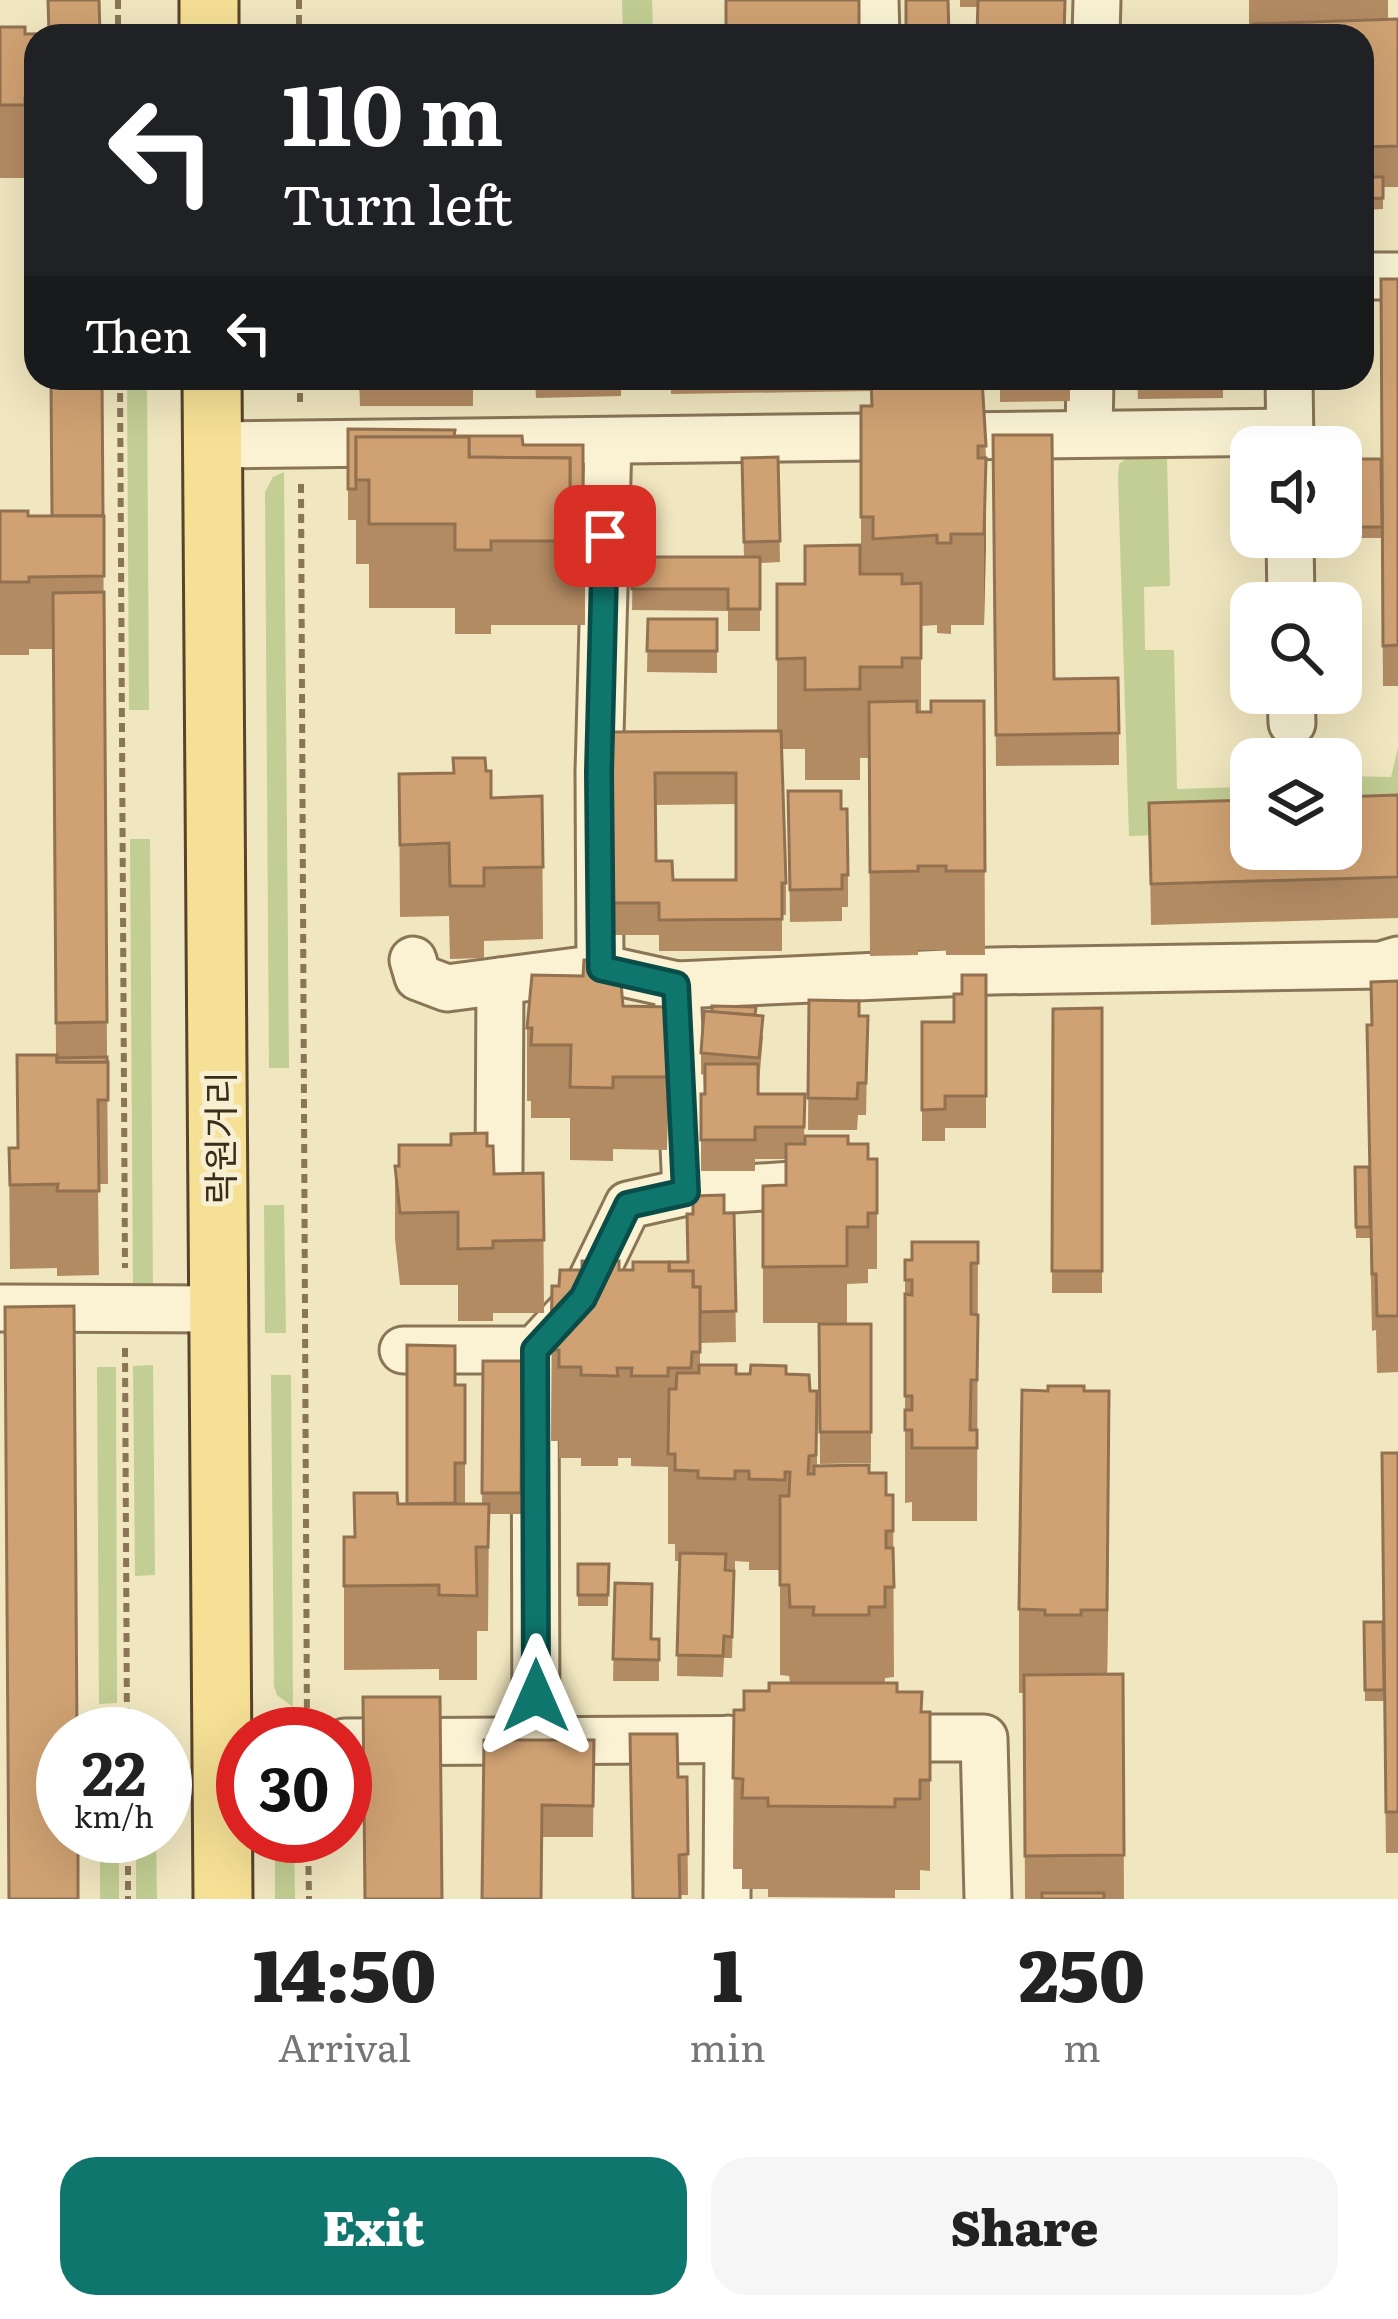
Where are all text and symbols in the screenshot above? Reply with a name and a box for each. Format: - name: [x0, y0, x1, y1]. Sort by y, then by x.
- text: 110 m: [282, 47, 504, 172]
- icon: left: [84, 72, 240, 228]
- text: Turn left: [282, 161, 513, 242]
- text: Then: [84, 300, 192, 367]
- icon: left: [216, 300, 282, 366]
- map controls: [1230, 426, 1362, 870]
- button: sound: [1230, 426, 1362, 558]
- pin: [554, 485, 656, 587]
- icon: arrive: [572, 503, 638, 569]
- button: search: [1230, 582, 1362, 714]
- button: layers: [1230, 738, 1362, 870]
- street label: 락원거리: [192, 1072, 245, 1204]
- position arrow: [473, 1633, 599, 1759]
- speed limit sign: 30: [216, 1707, 372, 1863]
- text: 22: [82, 1725, 146, 1814]
- text: km/h: [74, 1793, 154, 1837]
- text: 14:50: [253, 1917, 436, 2024]
- text: 1: [712, 1917, 743, 2024]
- text: 250: [1019, 1917, 1145, 2024]
- text: Arrival: [278, 2016, 411, 2074]
- text: min: [689, 2016, 766, 2074]
- text: m: [1063, 2016, 1101, 2074]
- button: Exit: [60, 2157, 687, 2295]
- button: Share: [711, 2157, 1338, 2295]

